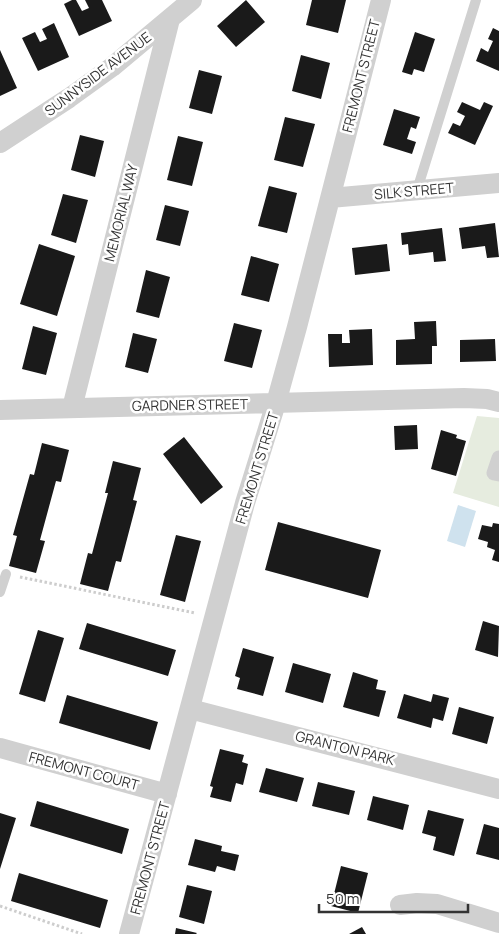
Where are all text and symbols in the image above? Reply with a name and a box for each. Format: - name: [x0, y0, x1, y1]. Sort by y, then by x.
- street label: FREMONT STREET: [337, 17, 384, 135]
- street label: SUNNYSIDE AVENUE: [41, 27, 155, 120]
- street label: MEMORIAL WAY: [99, 162, 142, 264]
- street label: SILK STREET: [373, 177, 455, 203]
- street label: GARDNER STREET: [132, 394, 249, 415]
- street label: FREMONT STREET: [230, 409, 283, 526]
- street label: GRANTON PARK: [293, 726, 397, 769]
- street label: FREMONT COURT: [27, 747, 142, 795]
- street label: FREMONT STREET: [125, 799, 174, 916]
- scale bar: [319, 882, 468, 914]
- text: 50 m: [326, 888, 360, 909]

